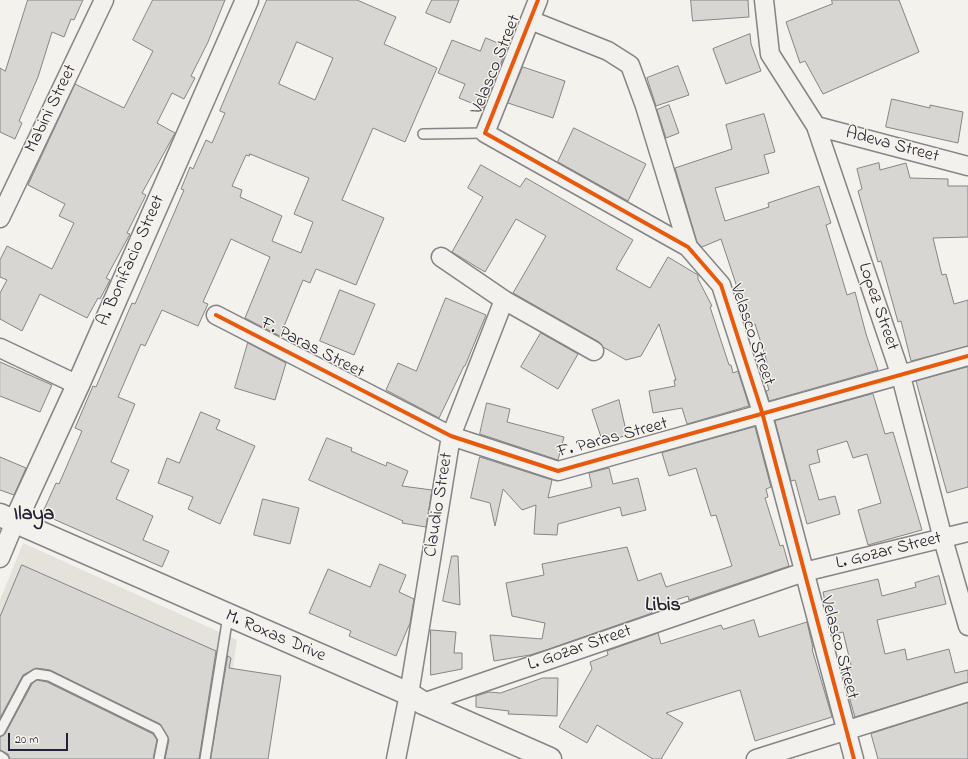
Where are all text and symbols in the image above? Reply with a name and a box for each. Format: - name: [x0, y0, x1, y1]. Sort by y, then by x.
- street label: Velasco Street: [467, 12, 527, 118]
- street label: Mabini Street: [21, 61, 83, 157]
- street label: Adeva Street: [843, 123, 941, 169]
- street label: A. Bonifacio Street: [93, 192, 171, 330]
- street label: Lopez Street: [852, 260, 902, 354]
- street label: Velasco Street: [724, 282, 778, 388]
- street label: F. Paras Street: [257, 314, 367, 384]
- street label: F. Paras Street: [556, 414, 670, 464]
- street label: Claudio Street: [421, 451, 459, 559]
- district label: Ilaya: [14, 504, 54, 528]
- street label: L. Gozar Street: [834, 528, 944, 576]
- street label: Velasco Street: [814, 594, 862, 702]
- district label: Libis: [645, 595, 681, 619]
- street label: M. Roxas Drive: [221, 606, 329, 668]
- street label: L. Gozar Street: [525, 621, 635, 677]
- scale bar: [10, 725, 70, 751]
- text: 20 m: [15, 731, 38, 749]

